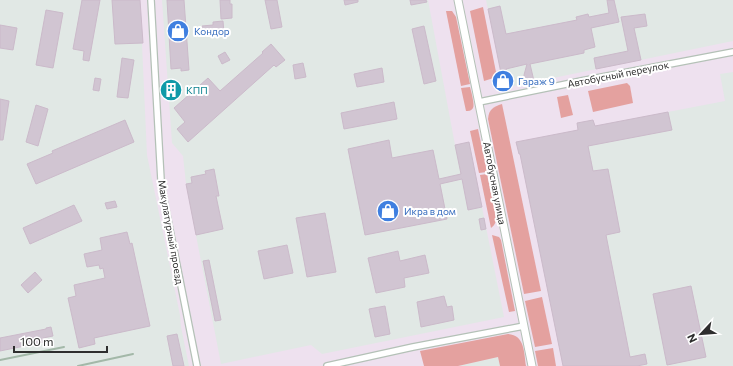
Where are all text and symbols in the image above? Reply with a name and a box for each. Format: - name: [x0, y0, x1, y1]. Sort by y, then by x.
- shop icon: Кондор: [165, 18, 191, 44]
- place label: Кондор: [194, 25, 230, 37]
- street label: Автобусный переулок: [566, 58, 670, 90]
- shop icon: Гараж 9: [490, 68, 516, 94]
- place label: Гараж 9: [518, 75, 555, 87]
- building icon: КПП: [158, 77, 184, 103]
- place label: КПП: [186, 84, 208, 96]
- street label: Автобусная улица: [481, 141, 509, 225]
- street label: Макулатурный проезд: [156, 179, 186, 285]
- shop icon: Икра в дом: [375, 198, 401, 224]
- place label: Икра в дом: [404, 205, 456, 217]
- north arrow: [681, 314, 721, 354]
- scale bar: [14, 328, 107, 354]
- text: N: [684, 332, 699, 345]
- text: 100 m: [20, 334, 54, 348]

